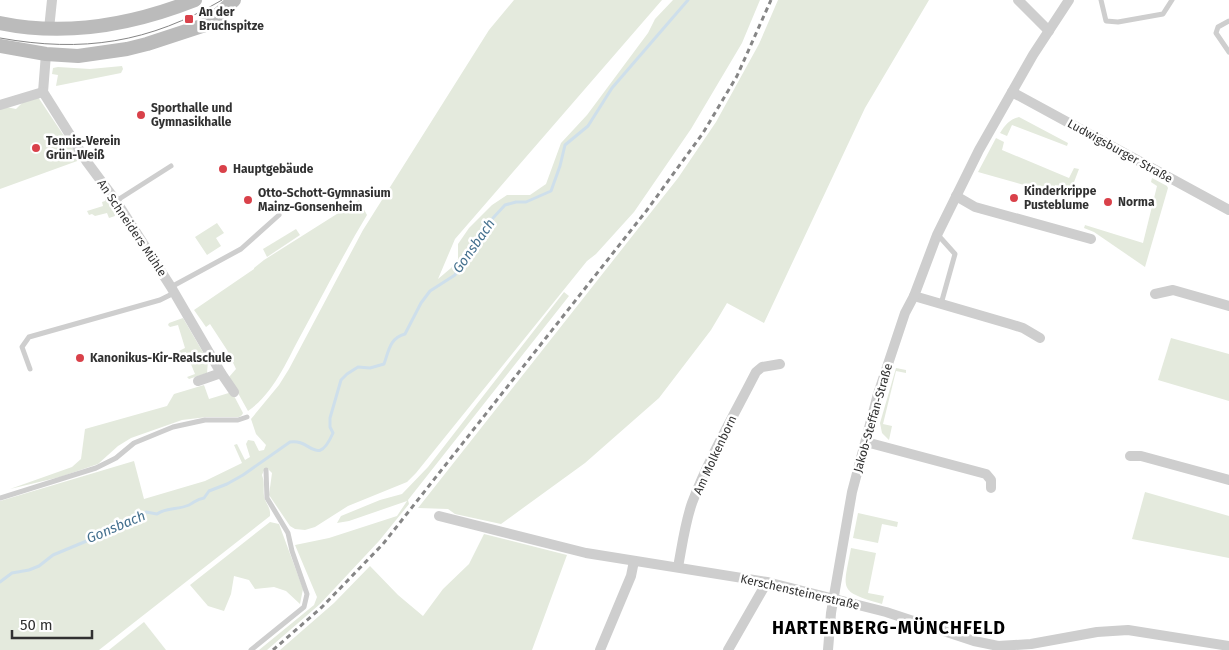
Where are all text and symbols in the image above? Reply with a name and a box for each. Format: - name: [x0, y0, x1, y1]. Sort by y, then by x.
- place label: An der Bruchspitze: [198, 5, 264, 33]
- marker: An der Bruchspitze: [183, 13, 195, 25]
- place label: Sporthalle und Gymnasikhalle: [151, 101, 232, 129]
- marker: Sporthalle und Gymnasikhalle: [135, 109, 147, 121]
- street label: Ludwigsburger Straße: [1065, 116, 1175, 186]
- place label: Tennis-Verein Grün-Weiß: [46, 134, 121, 162]
- marker: Tennis-Verein Grün-Weiß: [30, 142, 42, 154]
- place label: Hauptgebäude: [233, 162, 314, 176]
- marker: Hauptgebäude: [217, 163, 229, 175]
- street label: An Schneiders Mühle: [94, 177, 170, 279]
- place label: Kinderkrippe Pusteblume: [1024, 184, 1097, 212]
- place label: Otto-Schott-Gymnasium Mainz-Gonsenheim: [258, 186, 391, 214]
- marker: Kinderkrippe Pusteblume: [1008, 192, 1020, 204]
- marker: Otto-Schott-Gymnasium Mainz-Gonsenheim: [242, 194, 254, 206]
- place label: Norma: [1118, 195, 1155, 209]
- marker: Norma: [1102, 196, 1114, 208]
- water label: Gonsbach: [449, 216, 499, 276]
- place label: Kanonikus-Kir-Realschule: [90, 351, 232, 365]
- marker: Kanonikus-Kir-Realschule: [74, 352, 86, 364]
- street label: Jakob-Steffan-Straße: [851, 362, 895, 474]
- street label: Am Molkenborn: [691, 413, 739, 497]
- water label: Gonsbach: [84, 507, 148, 547]
- street label: Kerschensteinerstraße: [739, 571, 861, 613]
- scale bar: [12, 608, 92, 640]
- text: 50 m: [20, 616, 53, 634]
- district label: HARTENBERG-MÜNCHFELD: [772, 617, 1006, 639]

